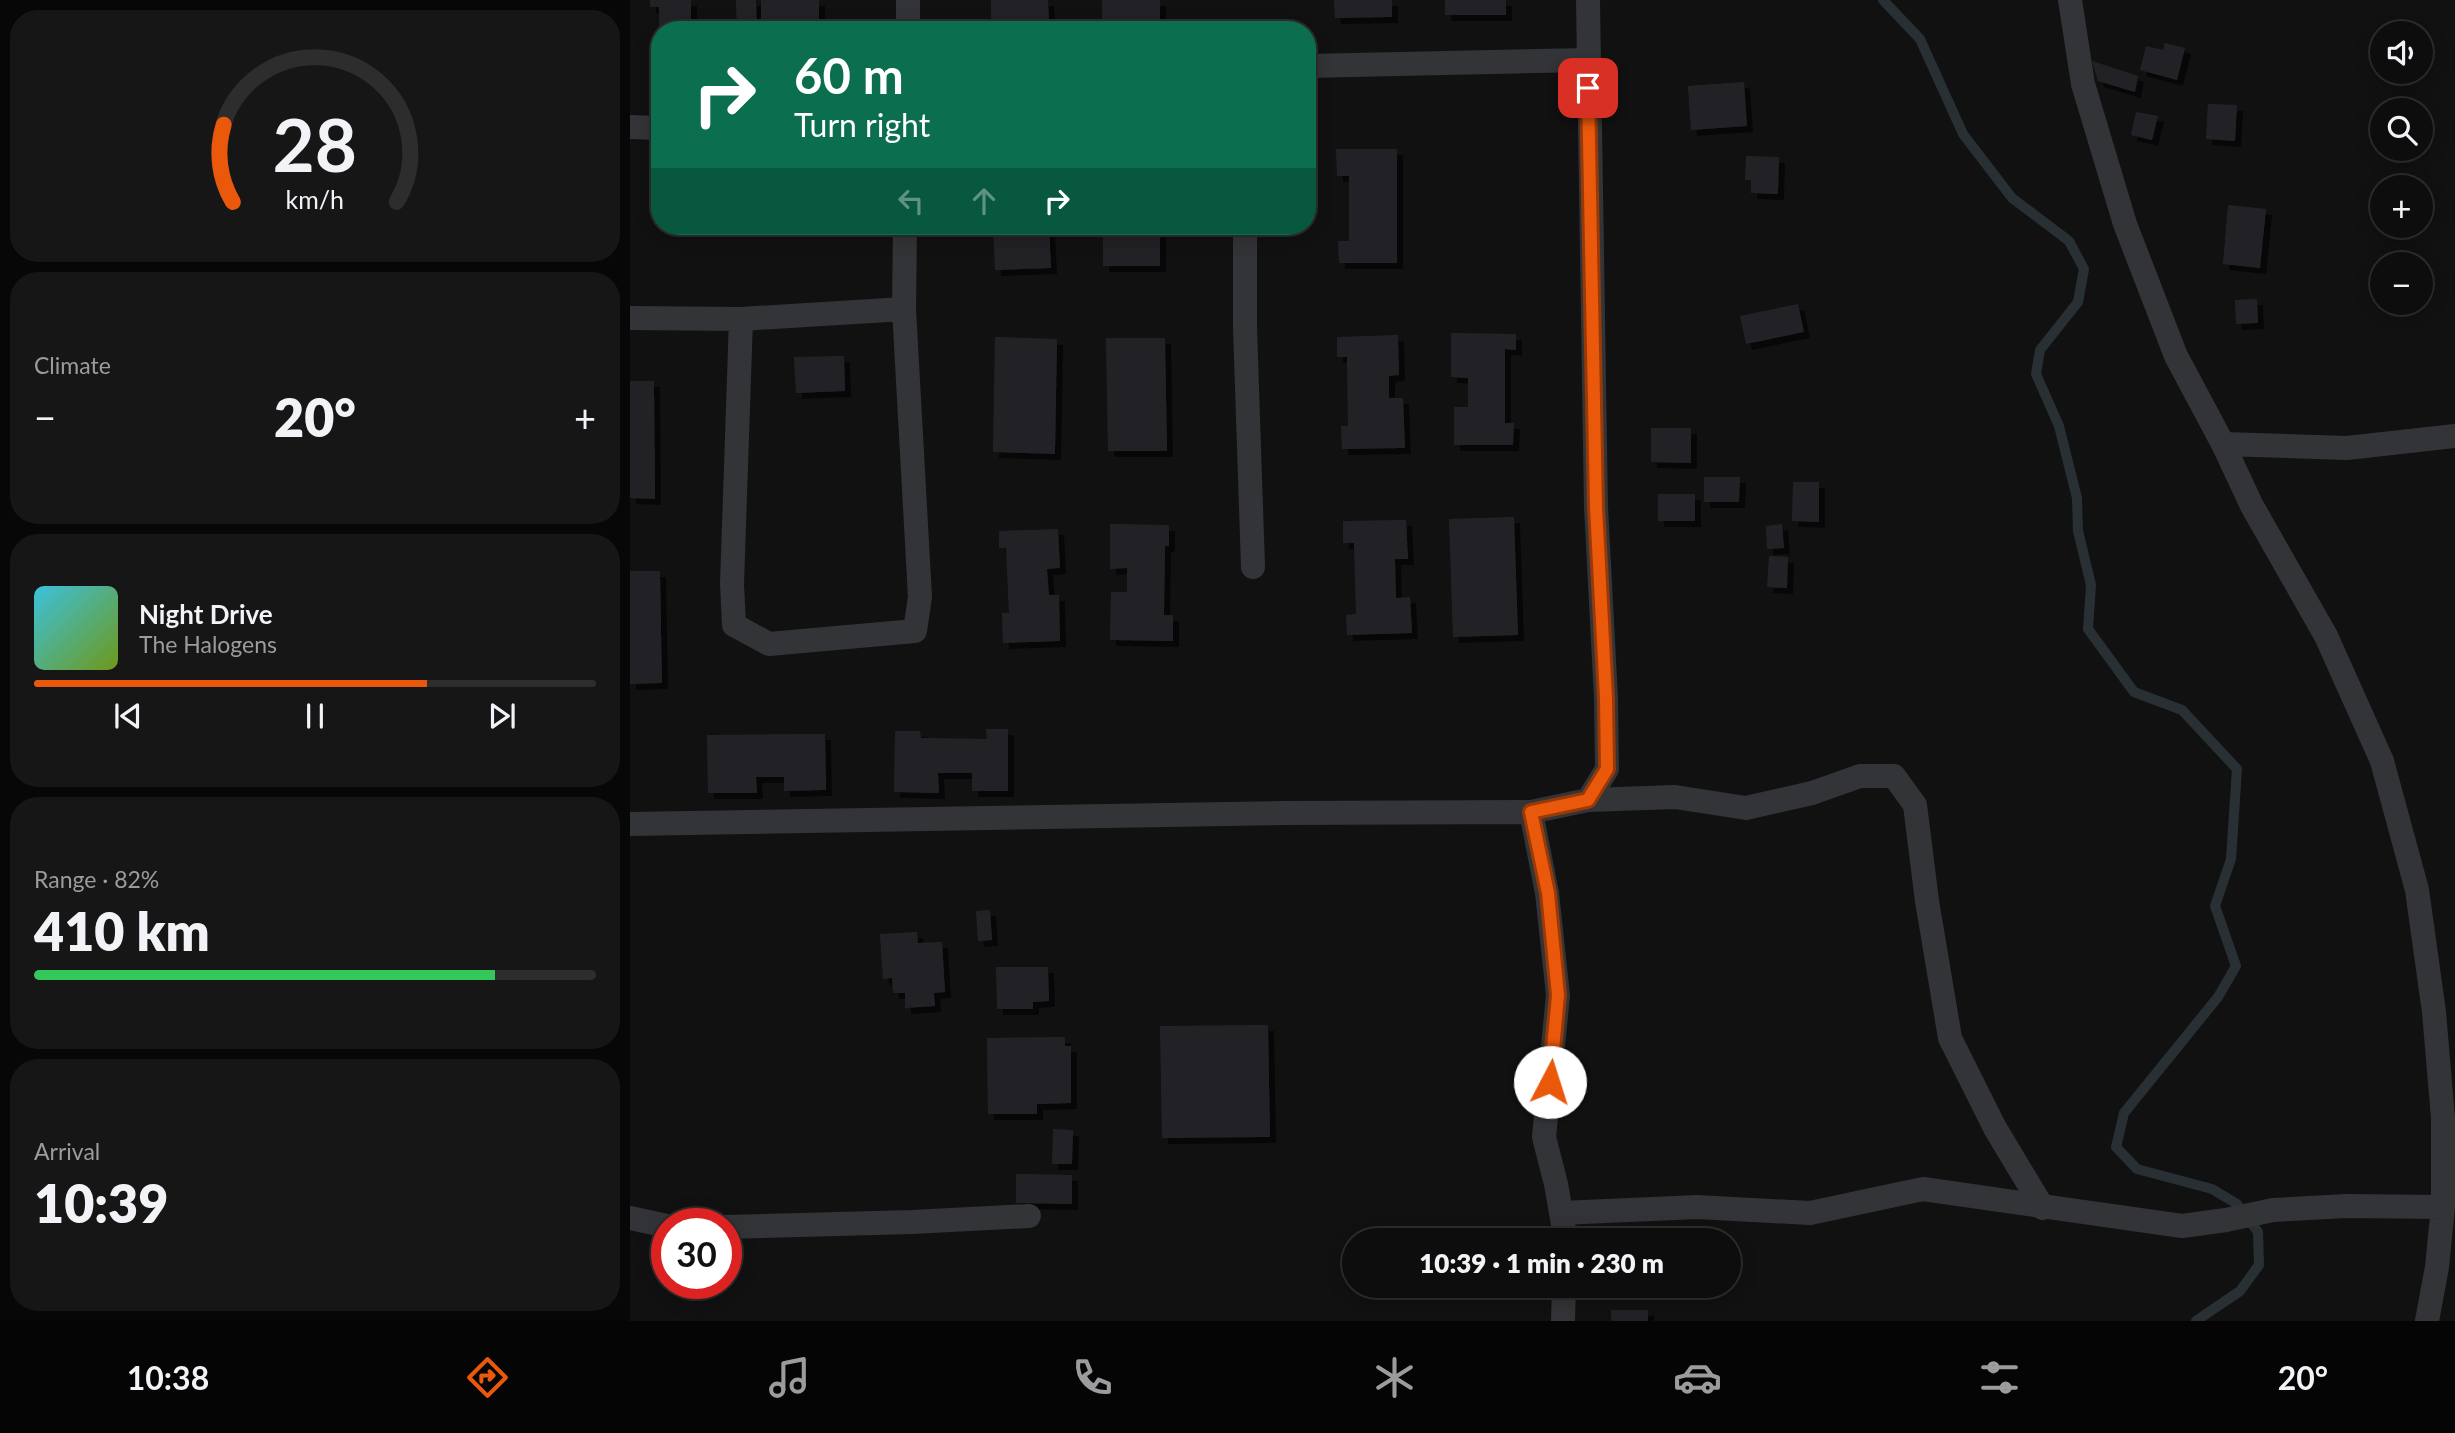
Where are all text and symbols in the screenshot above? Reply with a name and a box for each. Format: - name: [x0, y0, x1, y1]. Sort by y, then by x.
- map controls: [2370, 21, 2433, 315]
- button: sound: [2370, 21, 2433, 84]
- text: 60 m: [794, 46, 904, 104]
- icon: right: [679, 49, 770, 140]
- pin: [1558, 58, 1618, 118]
- icon: arrive: [1569, 69, 1607, 107]
- button: search: [2370, 98, 2433, 161]
- text: 28: [273, 100, 357, 188]
- text: Turn right: [794, 105, 930, 144]
- button: +: [2370, 175, 2433, 238]
- icon: left: [892, 182, 930, 220]
- icon: ahead: [965, 182, 1003, 220]
- icon: right: [1038, 182, 1076, 220]
- text: km/h: [286, 184, 344, 214]
- button: −: [2370, 252, 2433, 315]
- text: Climate: [34, 351, 111, 379]
- text: 20°: [274, 386, 356, 448]
- text: −: [34, 394, 56, 440]
- text: +: [574, 394, 596, 440]
- text: Night Drive: [139, 598, 273, 630]
- text: The Halogens: [139, 630, 277, 658]
- icon: previous: [109, 697, 147, 735]
- icon: pause: [296, 697, 334, 735]
- icon: next: [483, 697, 521, 735]
- text: Range · 82%: [34, 865, 159, 893]
- text: 410 km: [34, 900, 210, 962]
- position arrow: [1513, 1045, 1587, 1119]
- text: Arrival: [34, 1137, 100, 1165]
- text: 10:39: [34, 1172, 168, 1234]
- speed limit sign: 30: [651, 1208, 742, 1299]
- text: 10:39 · 1 min · 230 m: [1419, 1247, 1664, 1279]
- icon: directions: [463, 1353, 512, 1402]
- icon: music: [765, 1353, 814, 1402]
- icon: phone: [1068, 1353, 1117, 1402]
- icon: climate: [1370, 1353, 1419, 1402]
- icon: car: [1673, 1353, 1722, 1402]
- icon: filters: [1975, 1353, 2024, 1402]
- text: 10:38: [127, 1358, 209, 1397]
- text: 20°: [2278, 1358, 2328, 1397]

